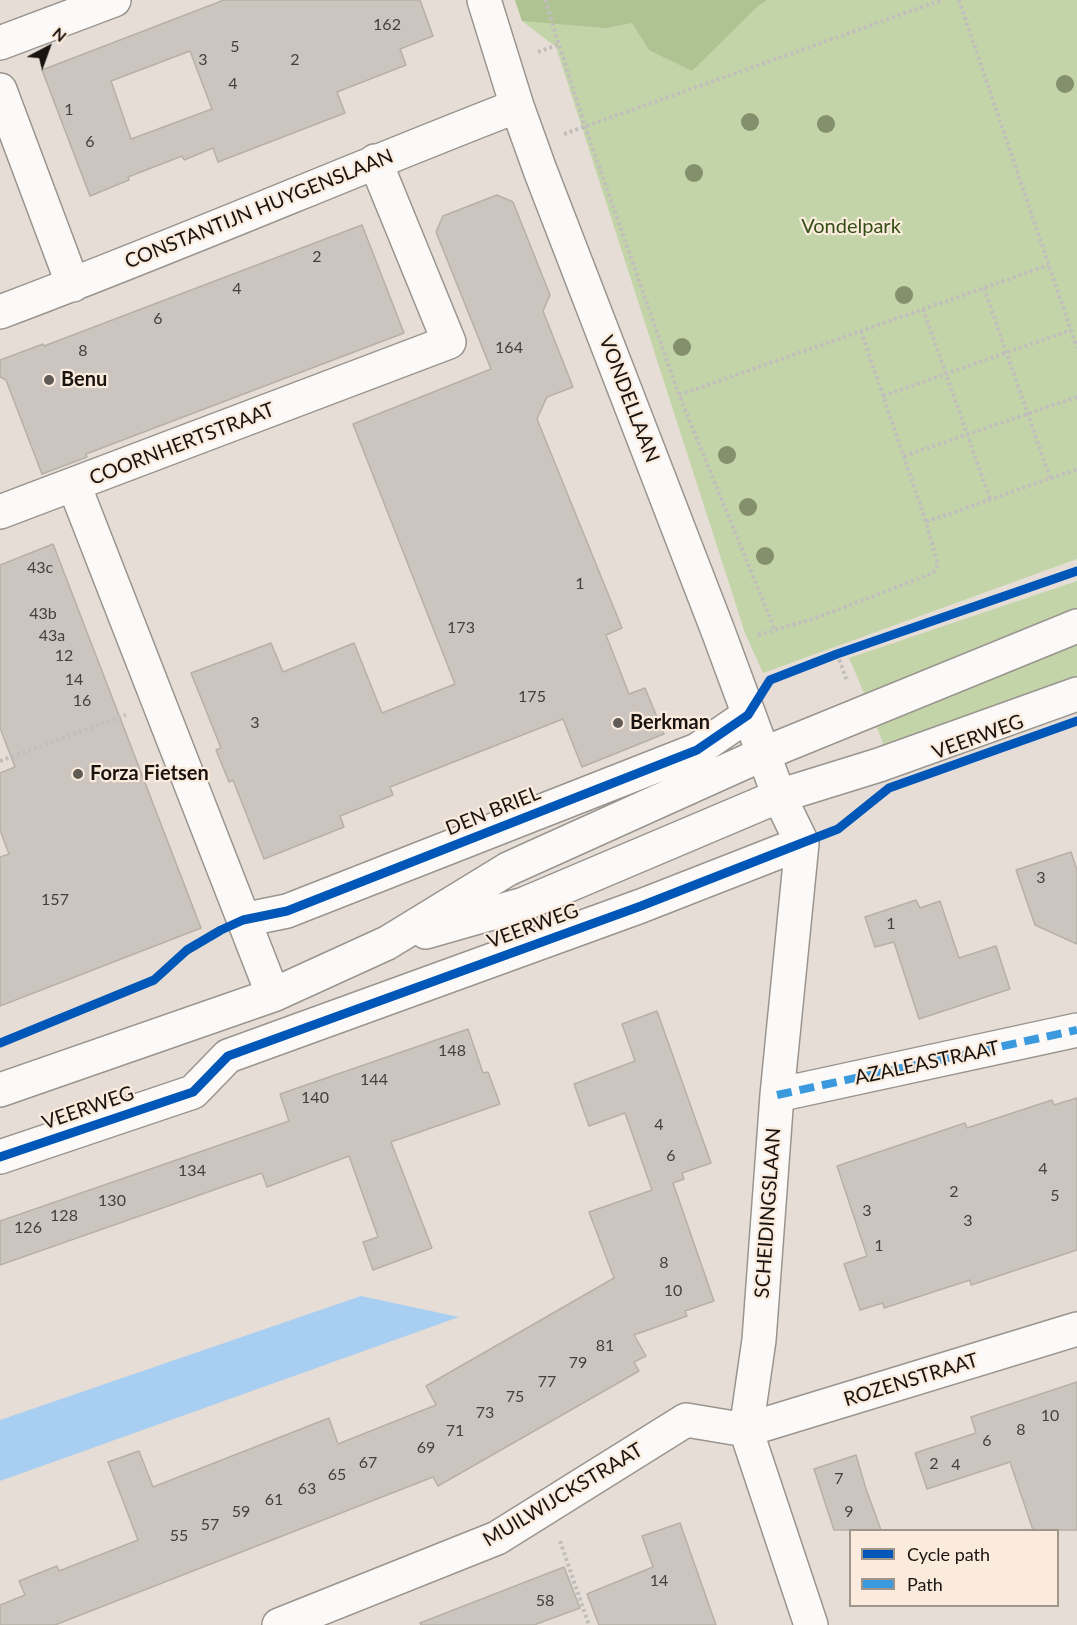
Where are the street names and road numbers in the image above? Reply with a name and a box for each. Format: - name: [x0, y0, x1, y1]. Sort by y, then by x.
- street label: CONSTANTIJN HUYGENSLAAN: [121, 144, 397, 274]
- street label: VONDELLAAN: [594, 332, 664, 466]
- street label: COORNHERTSTRAAT: [86, 398, 278, 490]
- street label: VEERWEG: [929, 709, 1027, 765]
- street label: DEN BRIEL: [442, 781, 544, 841]
- street label: VEERWEG: [484, 898, 582, 954]
- street label: AZALEASTRAAT: [853, 1036, 1001, 1090]
- street label: VEERWEG: [39, 1081, 137, 1135]
- street label: SCHEIDINGSLAAN: [750, 1127, 786, 1299]
- street label: ROZENSTRAAT: [841, 1348, 981, 1412]
- street label: MUILWIJCKSTRAAT: [479, 1438, 647, 1552]

